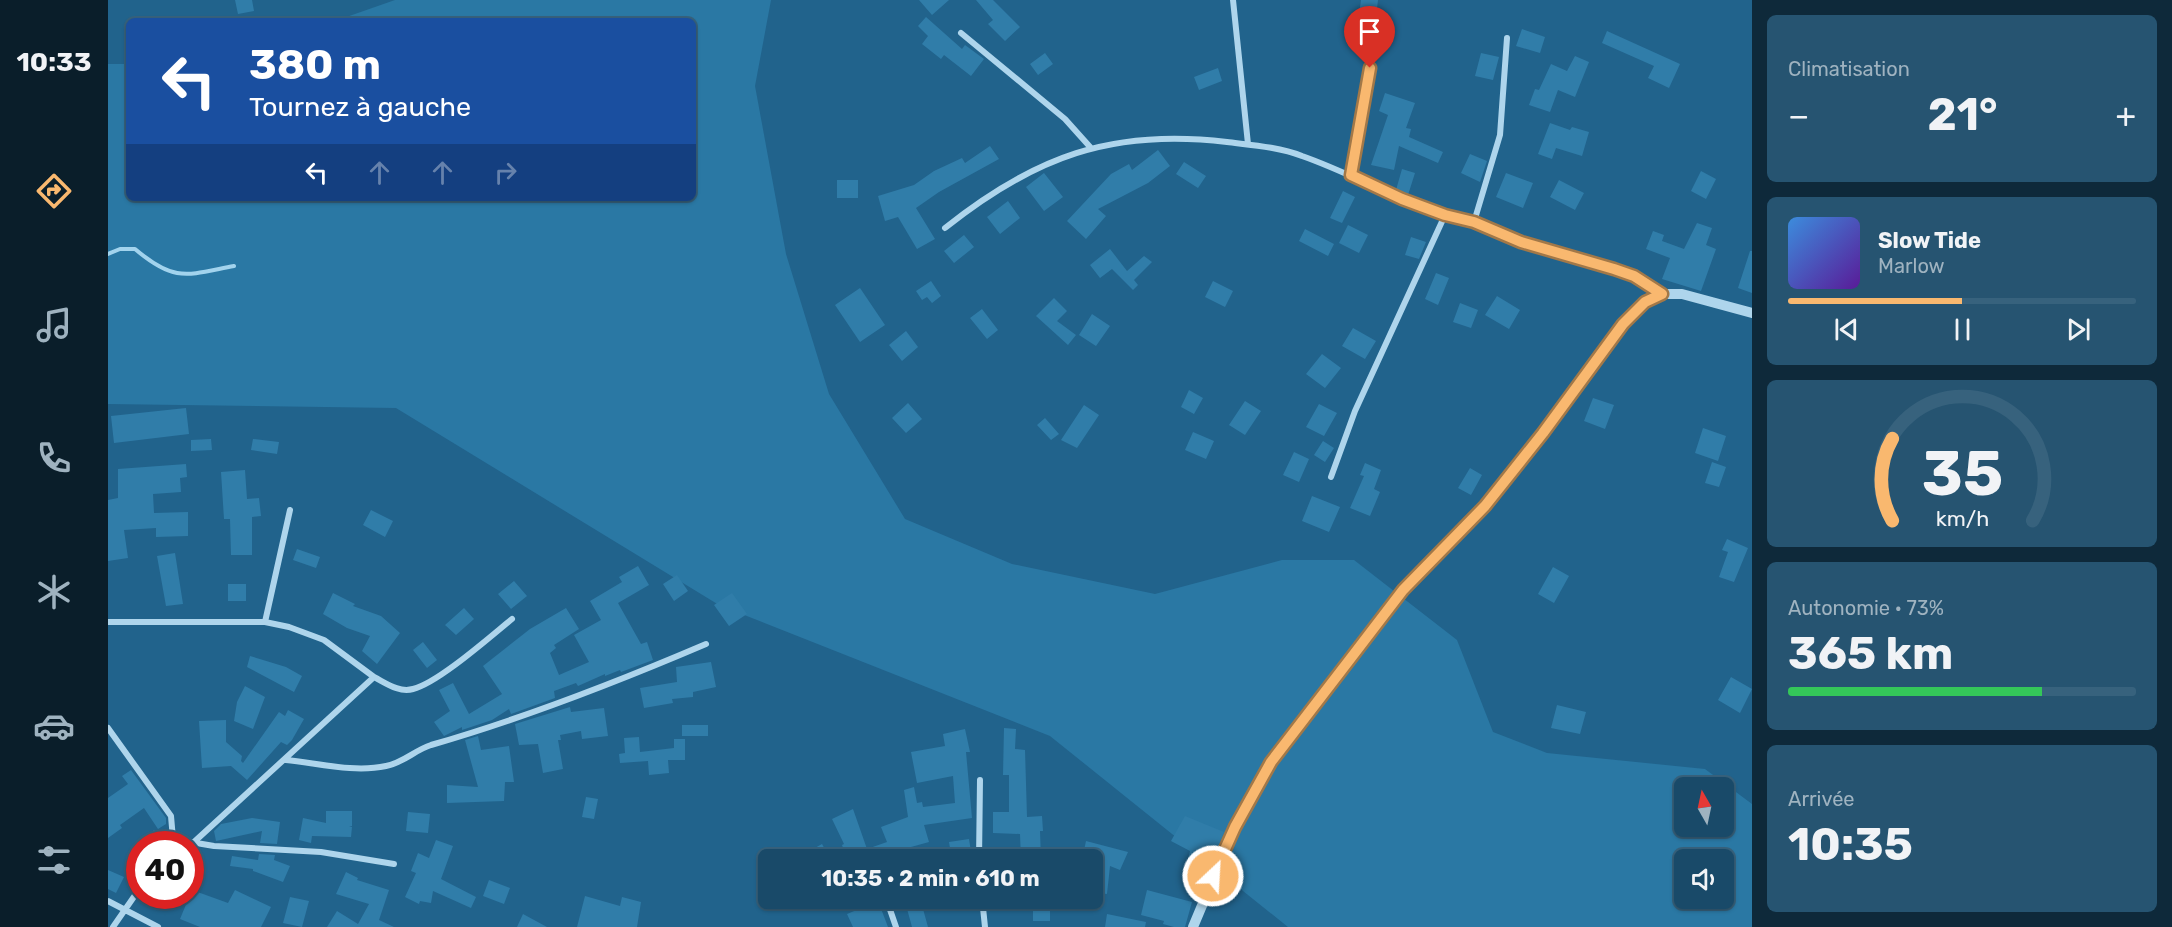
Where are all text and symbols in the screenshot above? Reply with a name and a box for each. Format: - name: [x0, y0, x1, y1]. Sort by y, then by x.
- pin: [1344, 6, 1395, 68]
- icon: arrive: [1353, 15, 1386, 48]
- text: 380 m: [249, 40, 381, 90]
- icon: left: [150, 42, 228, 120]
- text: 10:33: [16, 46, 92, 78]
- text: Climatisation: [1788, 57, 1910, 81]
- text: 21°: [1927, 88, 1998, 141]
- text: Tournez à gauche: [249, 91, 471, 123]
- text: −: [1788, 96, 1809, 135]
- text: +: [2115, 96, 2136, 135]
- icon: left: [300, 156, 333, 189]
- icon: ahead: [363, 156, 396, 189]
- icon: ahead: [426, 156, 459, 189]
- icon: right: [489, 156, 522, 189]
- icon: directions: [33, 170, 75, 212]
- text: Slow Tide: [1878, 227, 1981, 254]
- text: Marlow: [1878, 254, 1945, 278]
- icon: music: [33, 304, 75, 346]
- icon: previous: [1830, 313, 1863, 346]
- icon: pause: [1946, 313, 1979, 346]
- icon: next: [2062, 313, 2095, 346]
- icon: phone: [33, 437, 75, 479]
- text: 35: [1921, 437, 2003, 511]
- text: km/h: [1935, 506, 1989, 531]
- icon: climate: [33, 571, 75, 613]
- text: Autonomie · 73%: [1788, 596, 1944, 620]
- text: 365 km: [1788, 627, 1953, 680]
- icon: car: [33, 705, 75, 747]
- north arrow: [1674, 777, 1734, 837]
- map controls: [1674, 777, 1734, 909]
- text: Arrivée: [1788, 787, 1855, 811]
- text: 10:35: [1788, 818, 1913, 871]
- speed limit sign: 40: [126, 831, 204, 909]
- icon: filters: [33, 839, 75, 881]
- position arrow: [1181, 844, 1245, 908]
- button: sound: [1674, 849, 1734, 909]
- text: 10:35 · 2 min · 610 m: [821, 865, 1040, 892]

